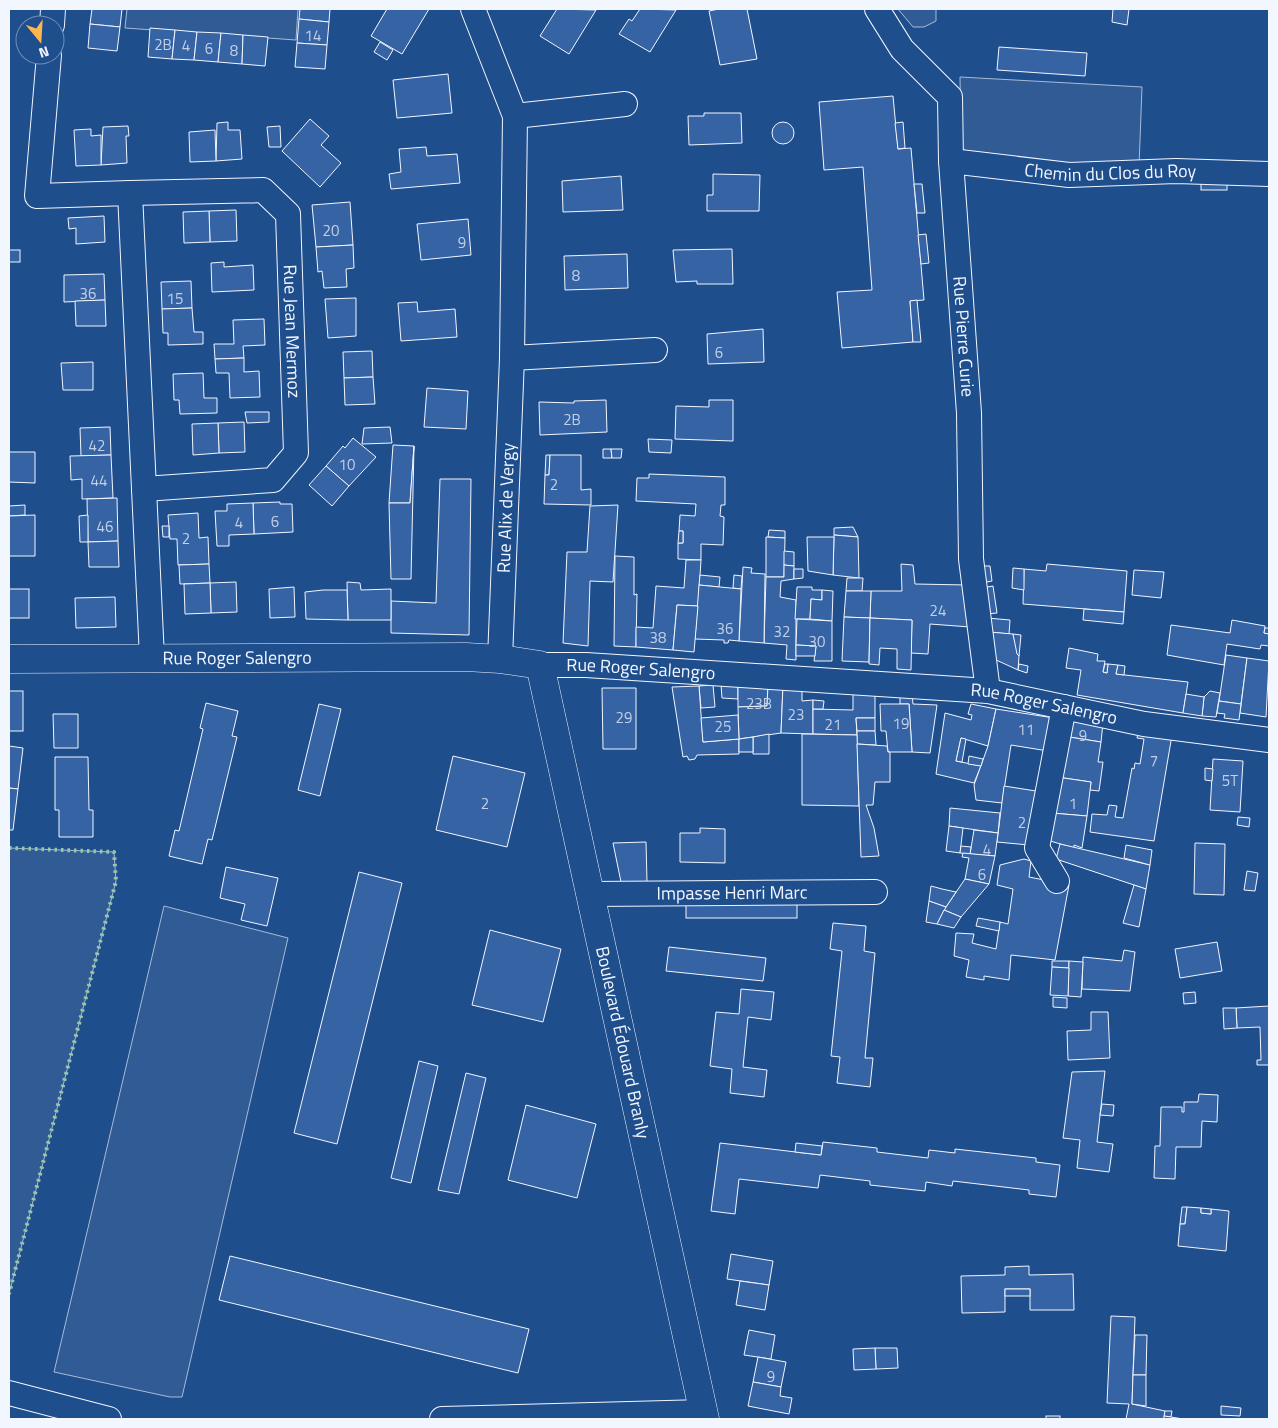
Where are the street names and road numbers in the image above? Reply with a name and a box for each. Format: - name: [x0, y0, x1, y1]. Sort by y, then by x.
- street label: Chemin du Clos du Roy: [1023, 156, 1197, 188]
- street label: Rue Jean Mermoz: [277, 264, 308, 398]
- street label: Rue Pierre Curie: [946, 275, 982, 398]
- street label: Rue Alix de Vergy: [490, 442, 521, 574]
- street label: Rue Roger Salengro: [162, 644, 312, 671]
- street label: Rue Roger Salengro: [566, 651, 716, 686]
- street label: Rue Roger Salengro: [970, 676, 1120, 731]
- street label: Impasse Henri Marc: [656, 878, 808, 907]
- street label: Boulevard Édouard Branly: [589, 944, 657, 1141]

